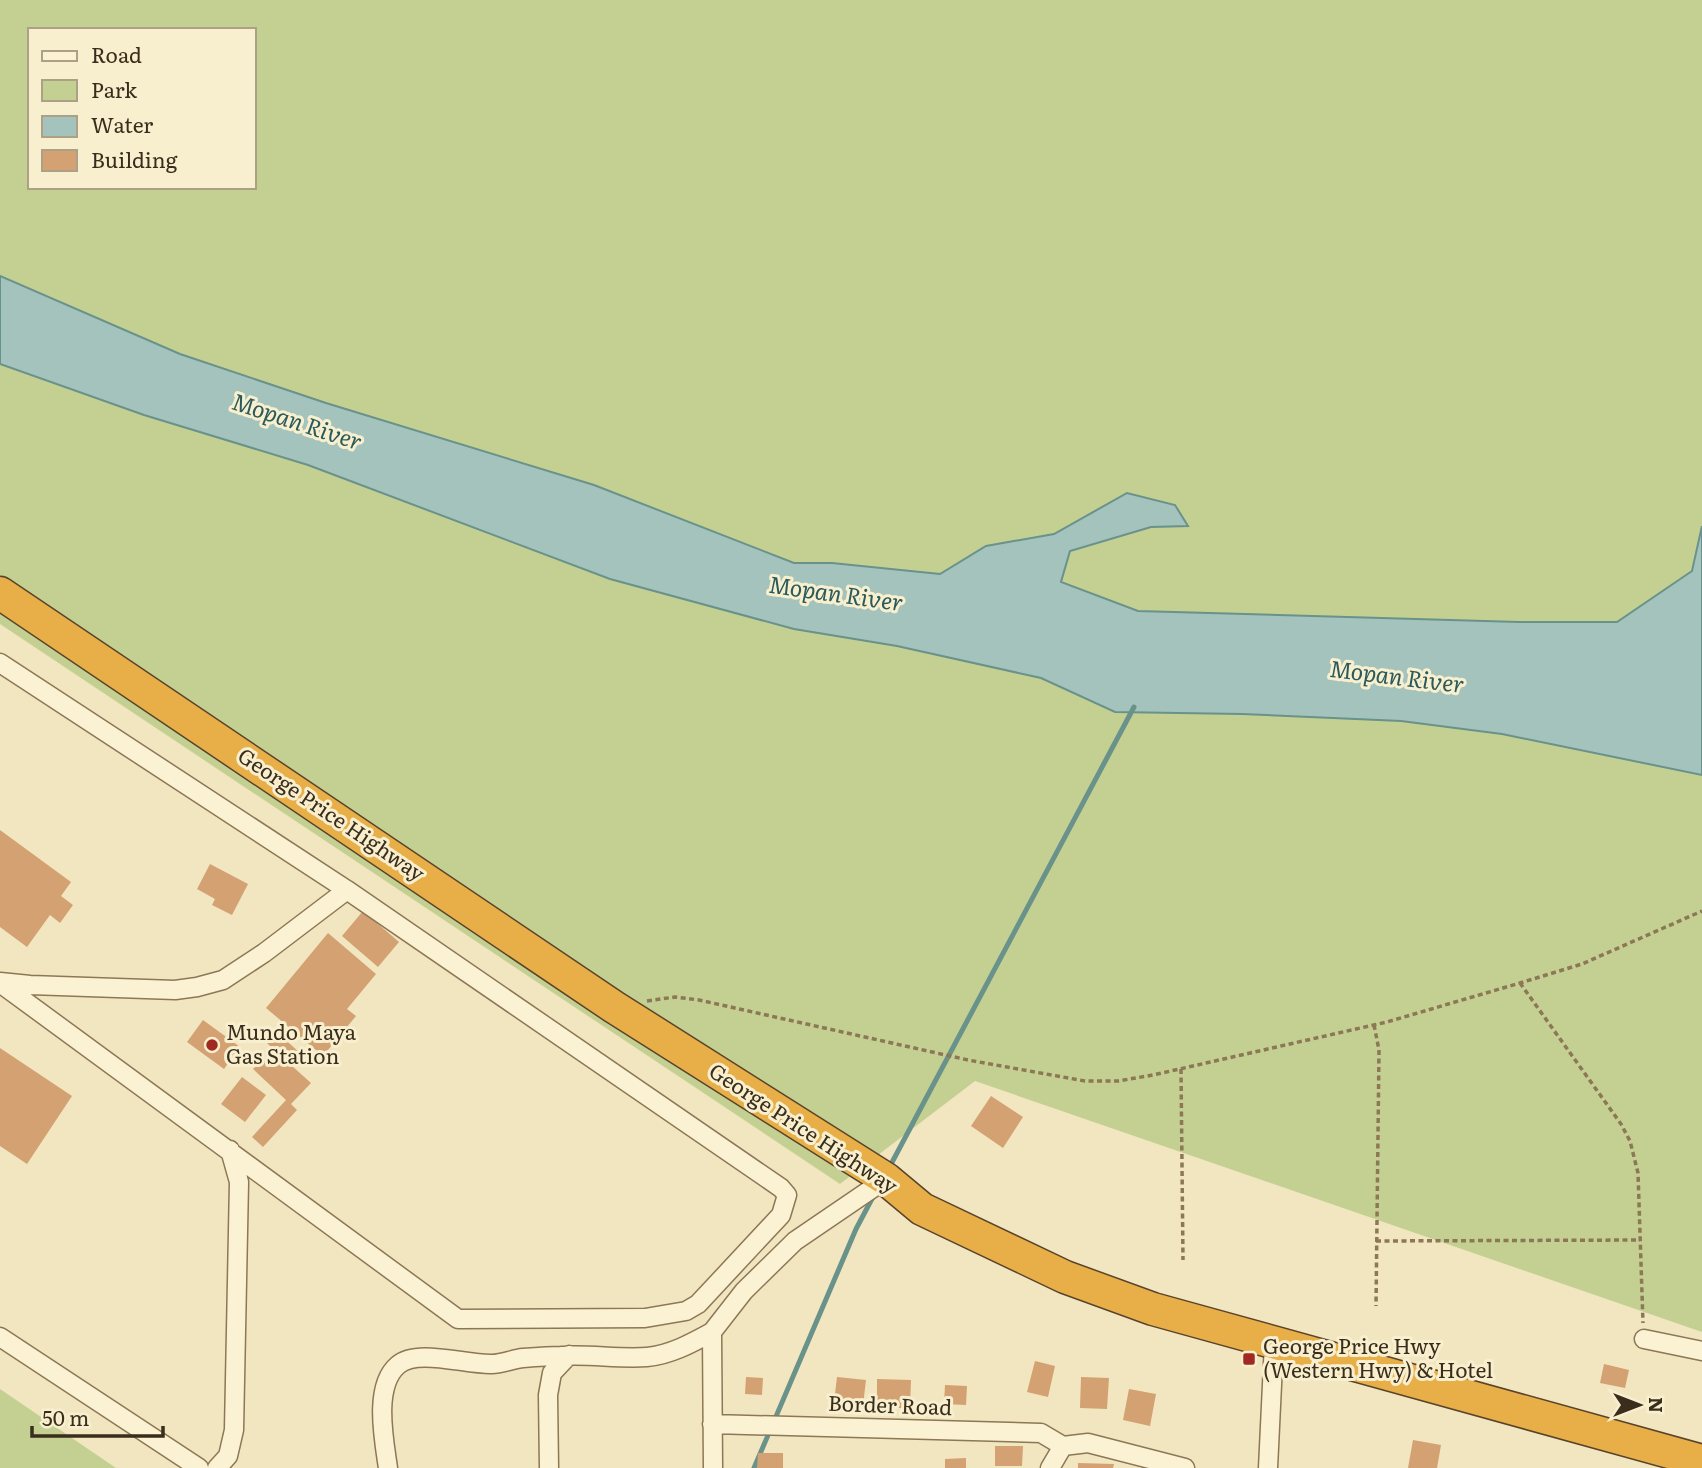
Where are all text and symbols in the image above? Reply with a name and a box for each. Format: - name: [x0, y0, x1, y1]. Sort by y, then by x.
- legend: [28, 28, 256, 189]
- text: Road: [91, 38, 142, 69]
- text: Park: [91, 73, 137, 104]
- text: Water: [91, 108, 153, 139]
- text: Building: [91, 143, 178, 174]
- water label: Mopan River: [228, 383, 367, 457]
- water label: Mopan River: [767, 566, 905, 618]
- water label: Mopan River: [1328, 650, 1466, 700]
- street label: George Price Highway: [233, 739, 433, 888]
- place label: Mundo Maya Gas Station: [226, 1015, 357, 1070]
- marker: Mundo Maya Gas Station: [204, 1037, 220, 1053]
- street label: George Price Highway: [704, 1054, 906, 1200]
- place label: George Price Hwy (Western Hwy) & Hotel: [1263, 1329, 1493, 1384]
- marker: George Price Hwy (Western Hwy) & Hotel: [1241, 1351, 1257, 1367]
- north arrow: [1604, 1370, 1674, 1440]
- street label: Border Road: [828, 1386, 953, 1421]
- scale bar: [32, 1394, 163, 1438]
- text: N: [1643, 1397, 1671, 1413]
- text: 50 m: [42, 1401, 89, 1432]

